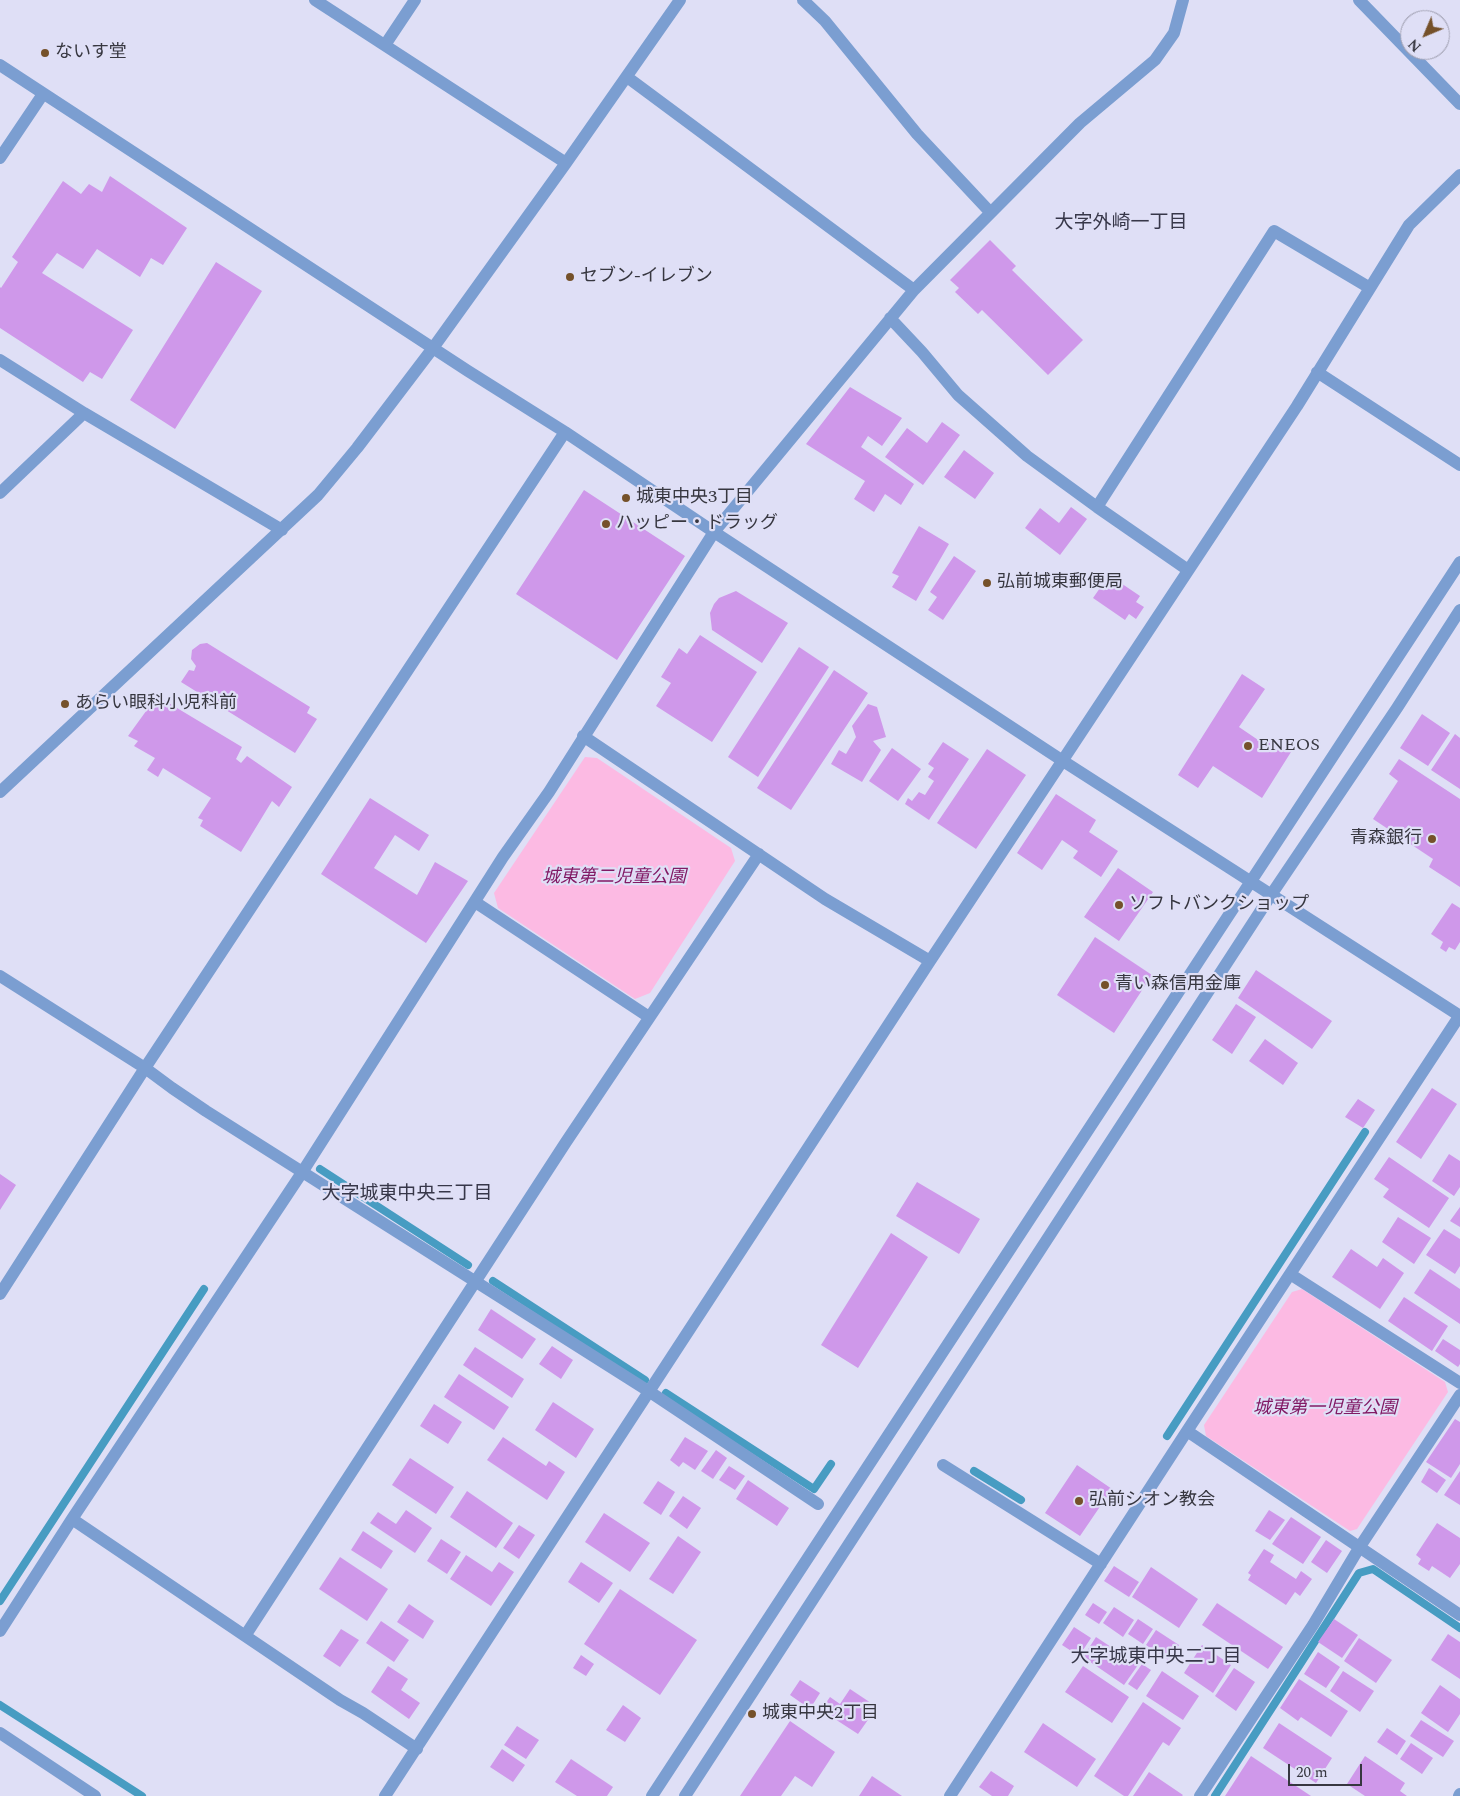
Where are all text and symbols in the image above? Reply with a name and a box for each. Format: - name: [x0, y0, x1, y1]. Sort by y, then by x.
- north arrow: [1400, 10, 1450, 60]
- text: N: [1403, 34, 1426, 57]
- place label: ないす堂: [55, 42, 127, 64]
- marker: ないす堂: [39, 47, 51, 59]
- district label: 大字外崎一丁目: [1055, 213, 1187, 235]
- place label: セブン-イレブン: [580, 266, 713, 288]
- marker: セブン-イレブン: [564, 271, 576, 283]
- place label: 城東中央3丁目: [636, 487, 753, 509]
- marker: 城東中央3丁目: [620, 492, 632, 504]
- place label: ハッピー・ドラッグ: [616, 513, 778, 535]
- marker: ハッピー・ドラッグ: [600, 518, 612, 530]
- place label: 弘前城東郵便局: [997, 572, 1123, 594]
- marker: 弘前城東郵便局: [981, 577, 993, 589]
- place label: あらい眼科小児科前: [75, 693, 237, 715]
- marker: あらい眼科小児科前: [59, 698, 71, 710]
- place label: ENEOS: [1258, 735, 1320, 757]
- marker: ENEOS: [1242, 740, 1254, 752]
- place label: 青森銀行: [1350, 828, 1422, 850]
- marker: 青森銀行: [1426, 833, 1438, 845]
- park label: 城東第二児童公園: [542, 867, 686, 889]
- place label: ソフトバンクショップ: [1129, 894, 1309, 916]
- marker: ソフトバンクショップ: [1113, 899, 1125, 911]
- place label: 青い森信用金庫: [1115, 974, 1241, 996]
- marker: 青い森信用金庫: [1099, 979, 1111, 991]
- district label: 大字城東中央三丁目: [322, 1184, 492, 1206]
- park label: 城東第一児童公園: [1253, 1398, 1397, 1420]
- place label: 弘前シオン教会: [1089, 1490, 1215, 1512]
- marker: 弘前シオン教会: [1073, 1495, 1085, 1507]
- district label: 大字城東中央二丁目: [1071, 1647, 1241, 1669]
- place label: 城東中央2丁目: [762, 1703, 879, 1725]
- marker: 城東中央2丁目: [746, 1708, 758, 1720]
- scale bar: [1290, 1754, 1364, 1786]
- text: 20 m: [1296, 1761, 1328, 1784]

